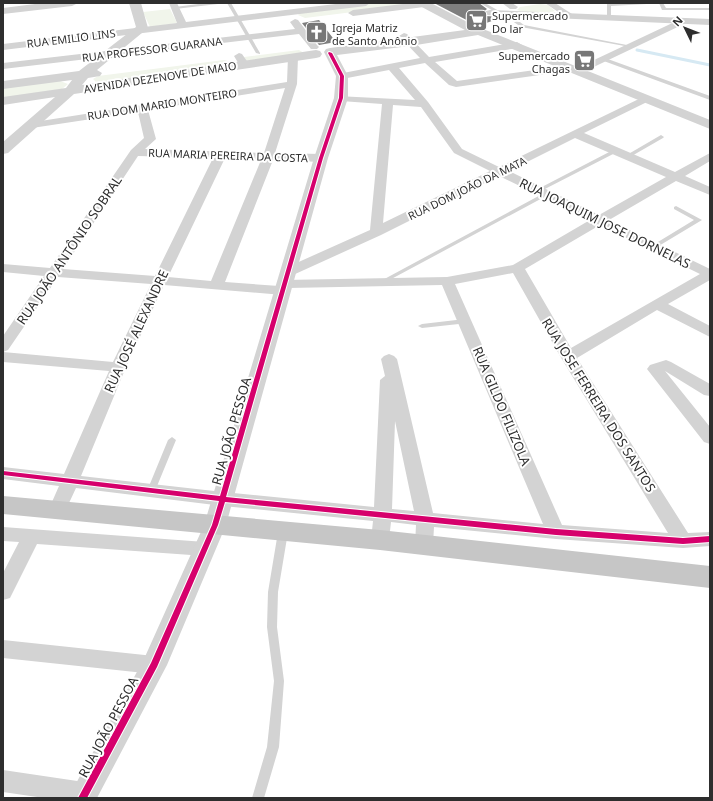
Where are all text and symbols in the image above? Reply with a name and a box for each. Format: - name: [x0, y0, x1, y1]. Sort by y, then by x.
- supermarket icon: Supermercado Do lar: [463, 8, 489, 34]
- place label: Supermercado Do lar: [492, 8, 568, 36]
- north arrow: [665, 8, 705, 48]
- text: N: [669, 12, 686, 29]
- church icon: Igreja Matriz de Santo Anônio: [304, 20, 330, 46]
- place label: Igreja Matriz de Santo Anônio: [332, 20, 417, 48]
- street label: RUA EMILIO LINS: [26, 25, 116, 51]
- street label: RUA PROFESSOR GUARANA: [81, 33, 224, 65]
- place label: Supemercado Chagas: [499, 48, 570, 76]
- supermarket icon: Supemercado Chagas: [572, 48, 598, 74]
- street label: AVENIDA DEZENOVE DE MAIO: [83, 58, 237, 96]
- street label: RUA DOM MARIO MONTEIRO: [86, 85, 238, 123]
- street label: RUA MARIA PEREIRA DA COSTA: [148, 145, 309, 165]
- street label: RUA DOM JOÃO DA MATA: [405, 152, 530, 223]
- street label: RUA JOÃO ANTÔNIO SOBRAL: [12, 172, 126, 328]
- street label: RUA JOAQUIM JOSE DORNELAS: [516, 174, 694, 272]
- street label: RUA JOSÉ ALEXANDRE: [100, 267, 172, 395]
- street label: RUA JOSE FERREIRA DOS SANTOS: [538, 315, 660, 495]
- street label: RUA GILDO FILIZOLA: [469, 344, 536, 469]
- street label: RUA JOÃO PESSOA: [207, 374, 255, 487]
- street label: RUA JOÃO PESSOA: [74, 673, 142, 781]

